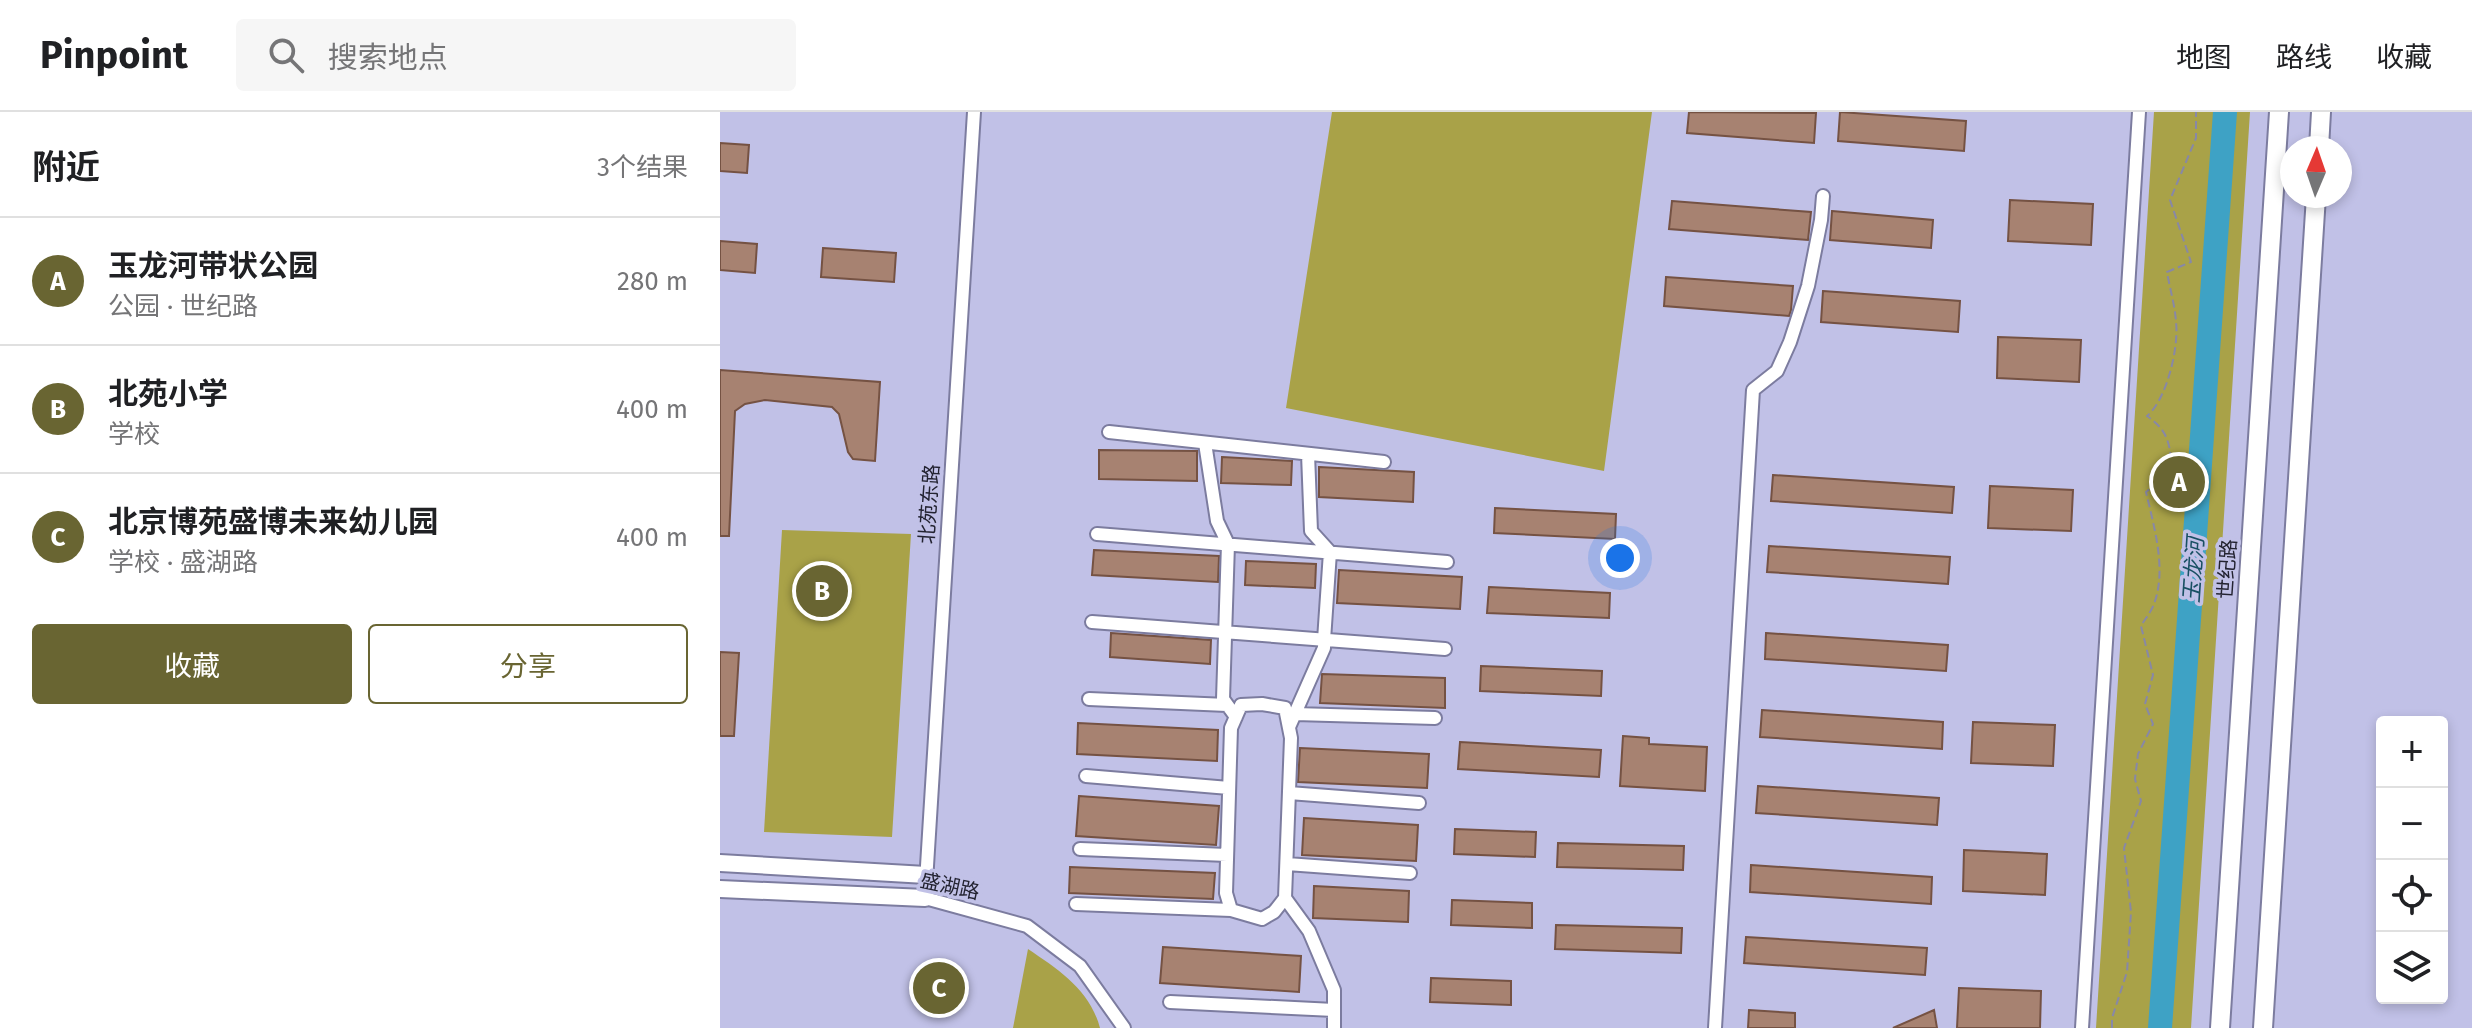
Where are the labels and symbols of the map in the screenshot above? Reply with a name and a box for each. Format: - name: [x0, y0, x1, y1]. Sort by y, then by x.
- north arrow: [2280, 136, 2352, 208]
- pin: A: [2153, 452, 2205, 512]
- street label: 北苑东路: [914, 463, 944, 545]
- water label: 玉龙河: [2178, 532, 2210, 604]
- your location: [1600, 538, 1640, 578]
- street label: 世纪路: [2213, 538, 2241, 600]
- pin: B: [796, 561, 848, 621]
- street label: 盛湖路: [918, 868, 982, 904]
- pin: C: [913, 958, 965, 1018]

